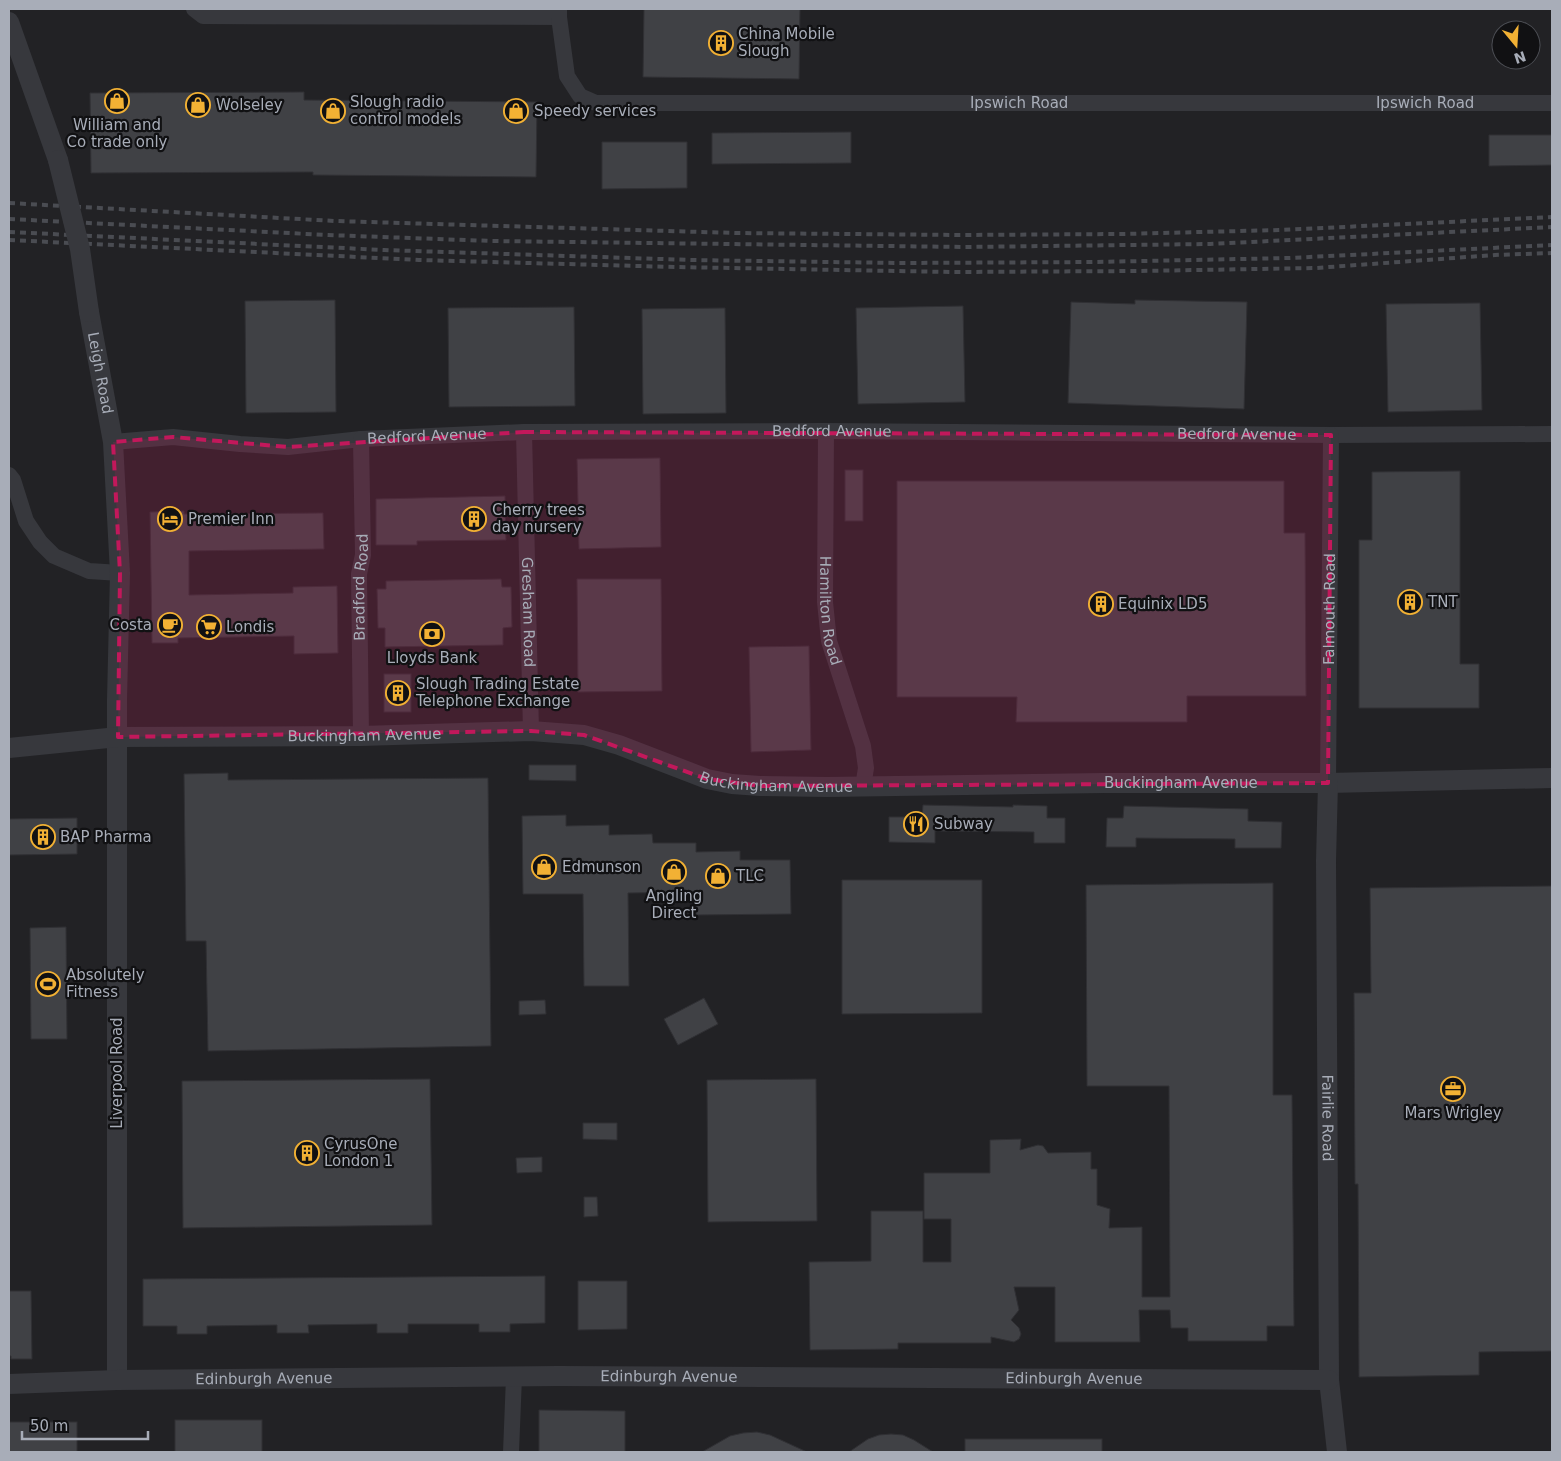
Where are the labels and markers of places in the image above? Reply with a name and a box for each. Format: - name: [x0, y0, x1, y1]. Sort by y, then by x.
- place label: China Mobile Slough: [738, 25, 835, 60]
- building icon: China Mobile Slough: [708, 30, 734, 56]
- shop icon: William and Co trade only: [104, 88, 130, 114]
- shop icon: Wolseley: [185, 92, 211, 118]
- place label: Slough radio control models: [350, 93, 461, 128]
- place label: Wolseley: [216, 96, 283, 114]
- shop icon: Slough radio control models: [320, 98, 346, 124]
- shop icon: Speedy services: [503, 98, 529, 124]
- place label: Speedy services: [534, 102, 656, 120]
- place label: William and Co trade only: [67, 116, 168, 151]
- place label: Cherry trees day nursery: [492, 501, 585, 536]
- hotel icon: Premier Inn: [157, 506, 183, 532]
- building icon: Cherry trees day nursery: [461, 506, 487, 532]
- place label: Premier Inn: [188, 510, 274, 528]
- building icon: TNT: [1397, 589, 1423, 615]
- building icon: Equinix LD5: [1088, 591, 1114, 617]
- place label: TNT: [1427, 593, 1458, 611]
- place label: Equinix LD5: [1118, 595, 1207, 613]
- cafe icon: Costa: [157, 612, 183, 638]
- supermarket icon: Londis: [196, 614, 222, 640]
- place label: Costa: [109, 616, 152, 634]
- place label: Londis: [226, 618, 274, 636]
- bank icon: Lloyds Bank: [419, 621, 445, 647]
- place label: Lloyds Bank: [387, 649, 477, 667]
- place label: Slough Trading Estate Telephone Exchange: [415, 675, 579, 710]
- building icon: Slough Trading Estate Telephone Exchange: [385, 680, 411, 706]
- restaurant icon: Subway: [903, 811, 929, 837]
- place label: Subway: [934, 815, 993, 833]
- building icon: BAP Pharma: [30, 824, 56, 850]
- place label: BAP Pharma: [60, 828, 152, 846]
- shop icon: Edmunson: [531, 854, 557, 880]
- place label: Edmunson: [562, 858, 641, 876]
- shop icon: Angling Direct: [661, 859, 687, 885]
- shop icon: TLC: [705, 863, 731, 889]
- place label: TLC: [735, 867, 764, 885]
- place label: Angling Direct: [646, 887, 702, 922]
- place label: Absolutely Fitness: [66, 966, 145, 1001]
- sports icon: Absolutely Fitness: [35, 971, 61, 997]
- office icon: Mars Wrigley: [1440, 1076, 1466, 1102]
- place label: Mars Wrigley: [1404, 1104, 1502, 1122]
- place label: CyrusOne London 1: [324, 1135, 397, 1170]
- building icon: CyrusOne London 1: [294, 1140, 320, 1166]

